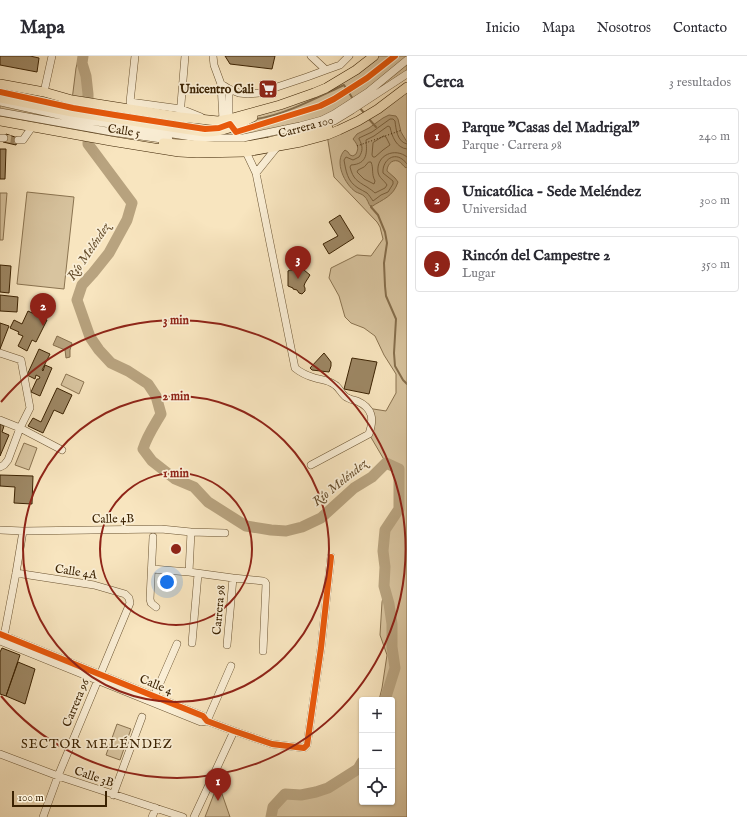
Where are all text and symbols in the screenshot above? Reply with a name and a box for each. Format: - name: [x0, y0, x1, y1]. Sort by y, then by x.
- text: Mapa: [20, 16, 65, 40]
- text: Inicio: [485, 19, 520, 37]
- text: Mapa: [542, 19, 575, 37]
- text: Nosotros: [597, 19, 651, 37]
- text: Contacto: [673, 19, 727, 37]
- text: Cerca: [423, 72, 464, 93]
- text: 3 resultados: [669, 74, 731, 91]
- supermarket icon: Unicentro Cali: [257, 78, 279, 100]
- place label: Unicentro Cali: [179, 82, 255, 97]
- street label: Carrera 100: [277, 112, 335, 142]
- text: Parque "Casas del Madrigal": [462, 118, 640, 137]
- street label: Calle 5: [107, 121, 142, 141]
- text: 1: [435, 128, 439, 145]
- text: 240 m: [698, 128, 730, 145]
- text: Parque · Carrera 98: [462, 137, 562, 154]
- text: Unicatólica - Sede Meléndez: [462, 182, 641, 201]
- text: 2: [434, 192, 440, 209]
- text: 300 m: [699, 192, 730, 209]
- text: Universidad: [462, 201, 527, 218]
- water label: Río Meléndez: [64, 218, 116, 284]
- pin: 3: [285, 246, 311, 279]
- text: Rincón del Campestre 2: [462, 246, 610, 265]
- text: 3: [435, 256, 439, 273]
- text: 350 m: [701, 256, 730, 273]
- text: Lugar: [462, 265, 495, 282]
- pin: 2: [30, 293, 56, 326]
- text: 3 min: [163, 313, 190, 328]
- text: 2 min: [162, 389, 190, 404]
- water label: Río Meléndez: [309, 454, 373, 510]
- text: 1 min: [163, 466, 190, 481]
- street label: Calle 4B: [92, 511, 134, 527]
- centre of rings: [169, 542, 183, 556]
- street label: Calle 4A: [54, 561, 99, 583]
- your location: [157, 572, 177, 592]
- street label: Carrera 98: [209, 584, 229, 636]
- street label: Calle 4: [137, 672, 175, 698]
- street label: Carrera 96: [59, 676, 93, 729]
- map controls: [359, 697, 395, 805]
- button: +: [359, 697, 395, 733]
- button: −: [359, 733, 395, 769]
- district label: SECTOR MELÉNDEZ: [21, 736, 173, 753]
- street label: Calle 3B: [72, 763, 116, 791]
- pin: 1: [205, 768, 231, 801]
- button: locate: [359, 769, 395, 805]
- scale bar: [12, 789, 107, 808]
- text: 100 m: [18, 791, 44, 805]

